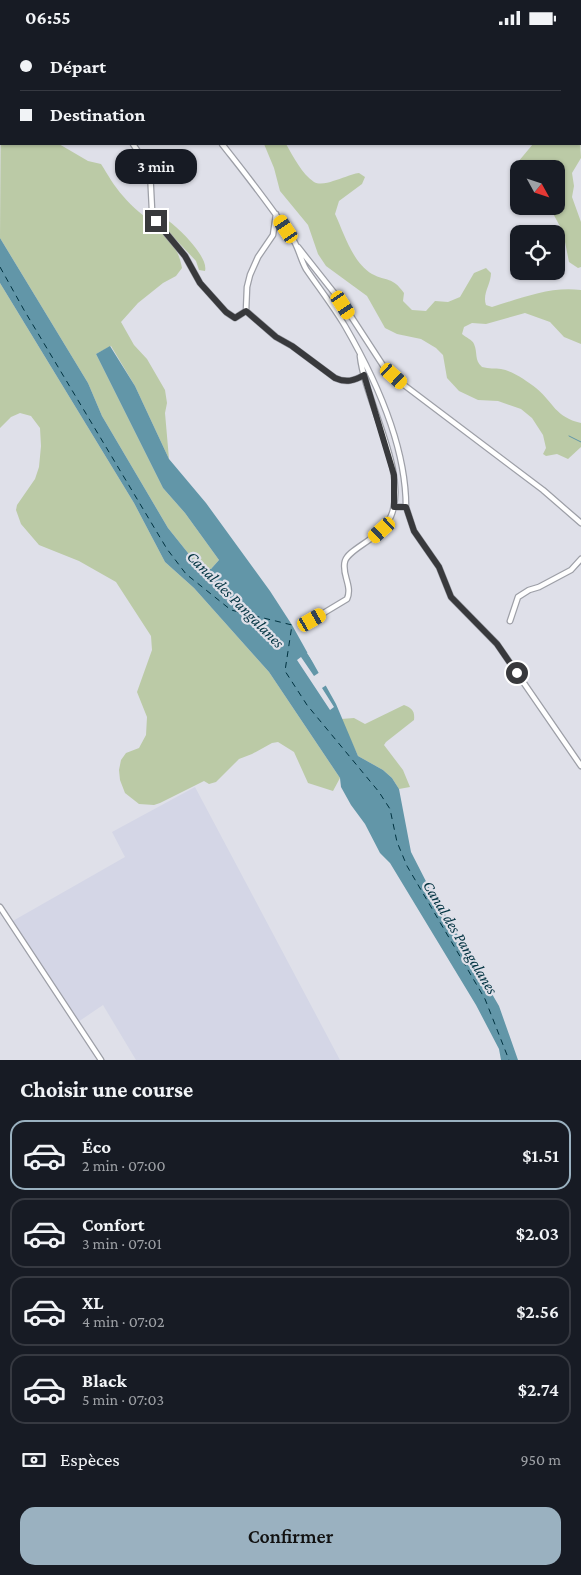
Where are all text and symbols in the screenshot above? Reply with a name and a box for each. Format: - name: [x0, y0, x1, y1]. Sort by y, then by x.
- text: 06:55: [25, 7, 71, 28]
- text: Départ: [50, 56, 106, 77]
- text: Destination: [50, 104, 145, 125]
- callout: 3 min: [115, 149, 197, 183]
- text: 3 min: [137, 158, 175, 175]
- north arrow: [510, 160, 565, 215]
- map controls: [510, 160, 565, 280]
- route end: [145, 210, 167, 232]
- car: [271, 212, 300, 246]
- button: locate: [510, 225, 565, 280]
- car: [328, 288, 357, 322]
- car: [377, 360, 410, 392]
- car: [365, 514, 398, 546]
- water label: Canal des Pangalanes: [183, 548, 287, 652]
- car: [295, 606, 328, 634]
- route start: [506, 662, 528, 684]
- water label: Canal des Pangalanes: [419, 877, 501, 998]
- text: Choisir une course: [20, 1077, 193, 1102]
- icon: car: [22, 1133, 67, 1178]
- text: Éco: [82, 1136, 111, 1157]
- text: $1.51: [522, 1145, 559, 1166]
- text: 2 min · 07:00: [82, 1157, 166, 1174]
- icon: car: [22, 1211, 67, 1256]
- text: Confort: [82, 1214, 145, 1235]
- text: $2.03: [516, 1223, 559, 1244]
- text: 3 min · 07:01: [82, 1235, 162, 1252]
- icon: car: [22, 1289, 67, 1334]
- text: XL: [82, 1292, 104, 1313]
- text: $2.56: [516, 1301, 559, 1322]
- text: 4 min · 07:02: [82, 1313, 165, 1330]
- icon: car: [22, 1367, 67, 1412]
- text: Black: [82, 1370, 127, 1391]
- text: $2.74: [518, 1379, 559, 1400]
- text: 5 min · 07:03: [82, 1391, 164, 1408]
- icon: cash: [20, 1446, 48, 1474]
- text: Espèces: [60, 1449, 120, 1470]
- text: 950 m: [521, 1451, 561, 1468]
- button: Confirmer: [20, 1507, 561, 1565]

